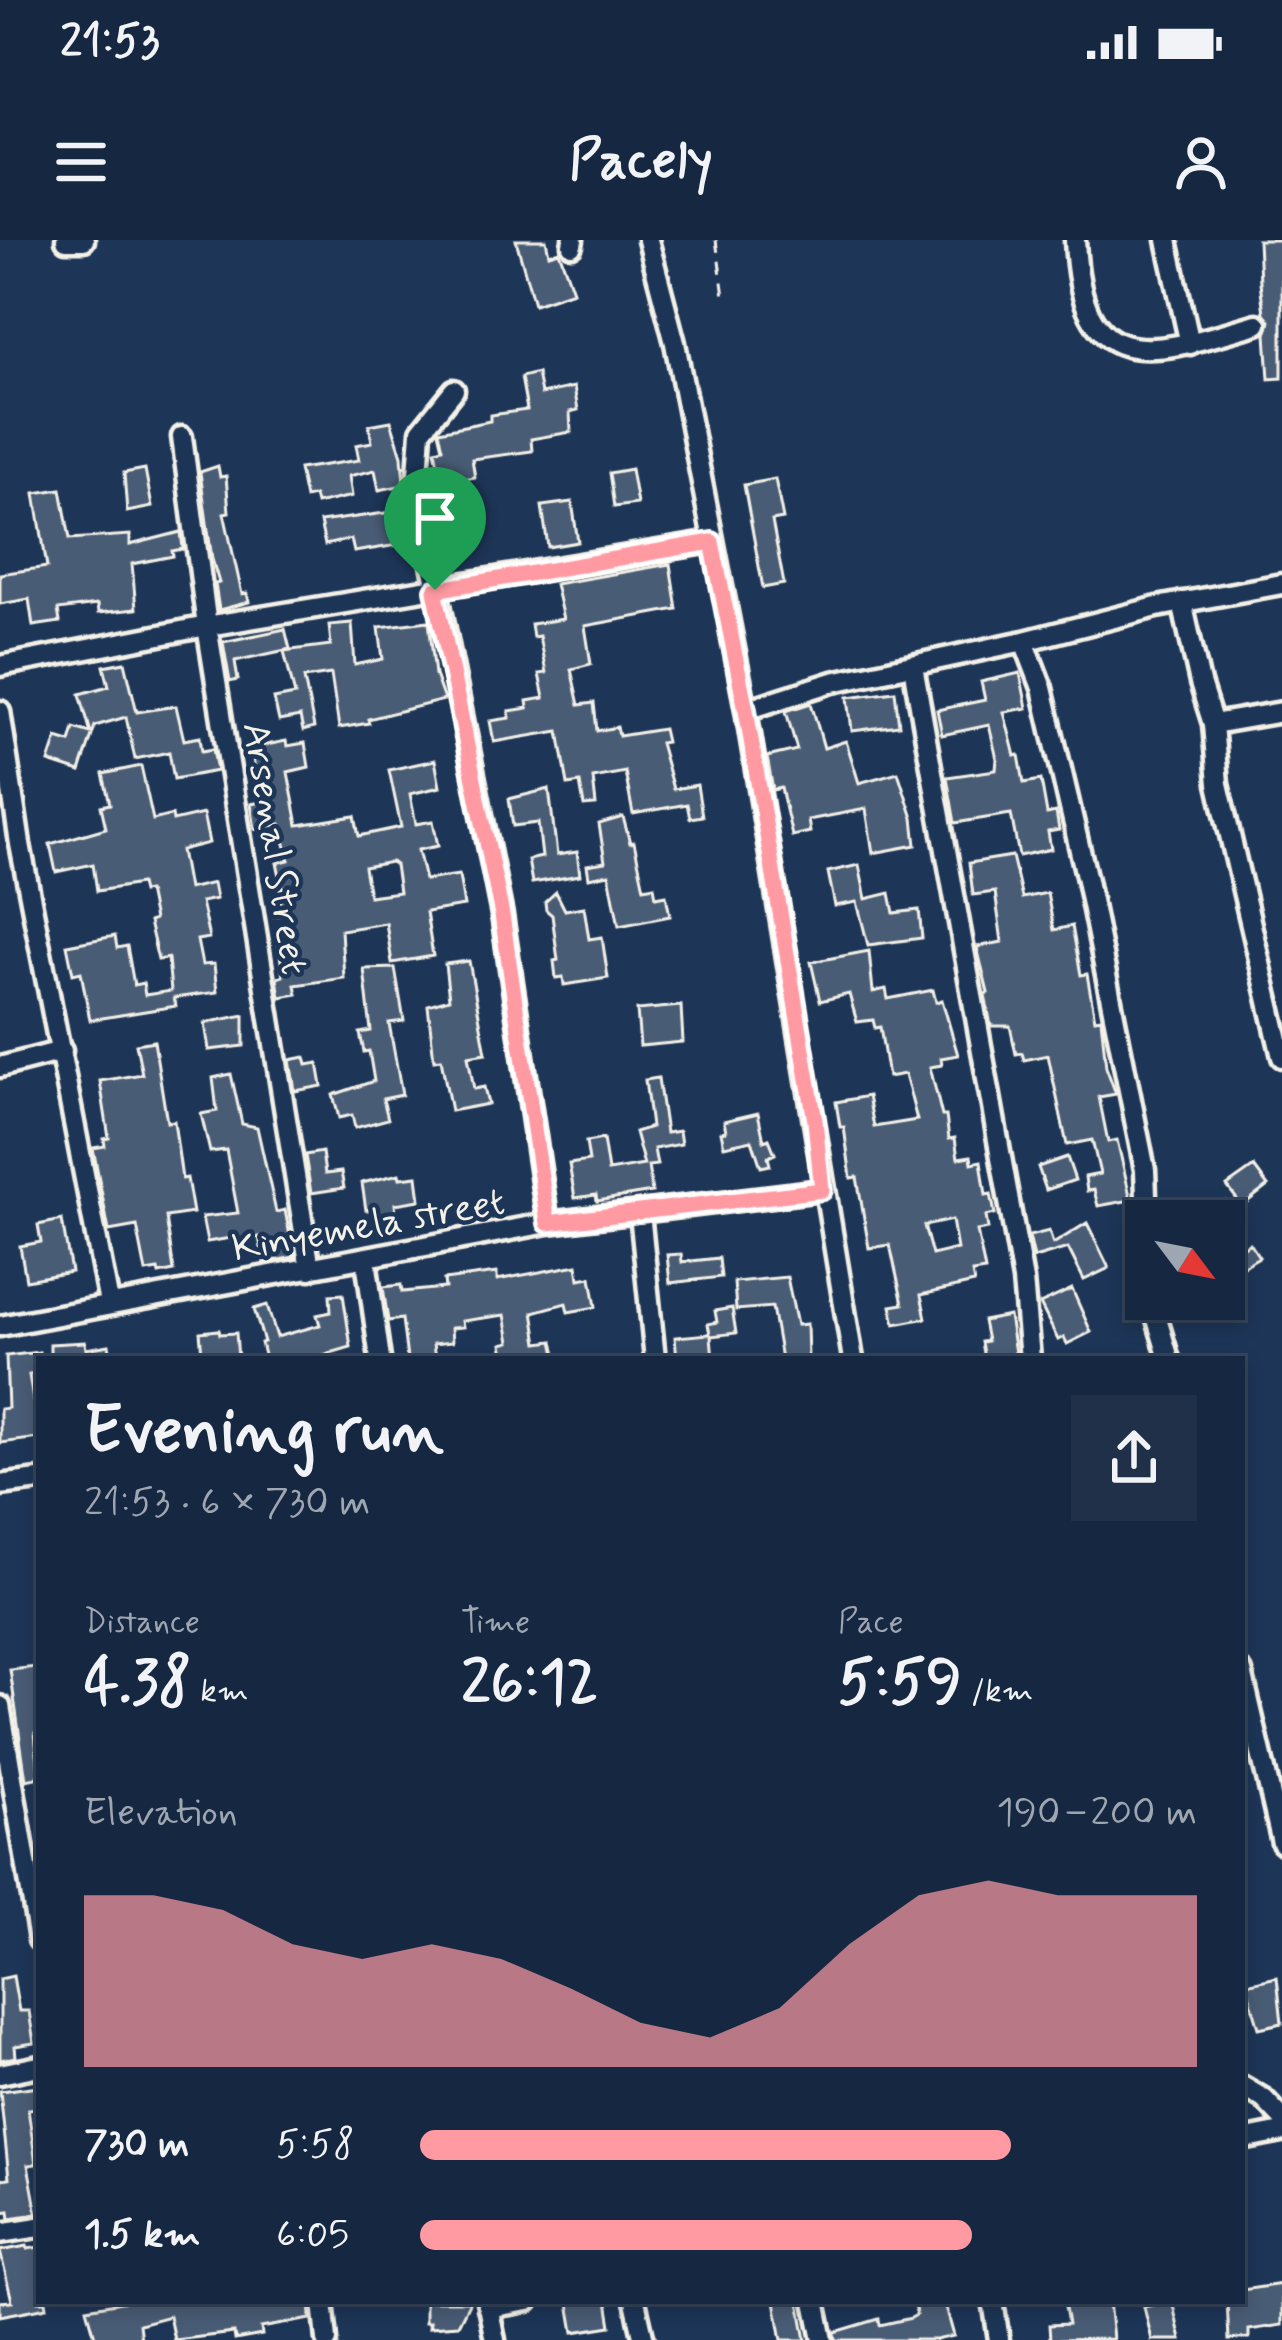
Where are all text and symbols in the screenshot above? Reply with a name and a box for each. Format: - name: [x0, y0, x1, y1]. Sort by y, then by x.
- text: 21:53: [60, 13, 159, 72]
- text: Pacely: [569, 127, 713, 198]
- icon: menu: [48, 129, 114, 195]
- icon: person: [1168, 129, 1234, 195]
- pin: [384, 467, 486, 590]
- icon: arrive: [402, 485, 468, 551]
- street label: Arsenal Street: [228, 719, 319, 978]
- street label: Kinyemela street: [228, 1177, 509, 1276]
- north arrow: [1125, 1200, 1245, 1320]
- map controls: [1125, 1200, 1245, 1320]
- text: Evening run: [84, 1390, 444, 1476]
- button: share: [1071, 1395, 1197, 1521]
- text: 21:53 · 6 × 730 m: [84, 1478, 370, 1529]
- text: Distance: [84, 1601, 200, 1645]
- text: Time: [461, 1601, 530, 1645]
- text: Pace: [838, 1601, 904, 1645]
- text: 4.38: [84, 1645, 191, 1724]
- text: 26:12: [461, 1645, 598, 1724]
- text: 5:59: [838, 1645, 962, 1724]
- text: km: [191, 1670, 248, 1714]
- text: /km: [962, 1670, 1033, 1714]
- text: Elevation: [84, 1788, 238, 1839]
- text: 190–200 m: [996, 1788, 1197, 1839]
- text: 730 m: [84, 2120, 189, 2171]
- text: 5:58: [276, 2120, 355, 2171]
- text: 1.5 km: [84, 2210, 200, 2261]
- text: 6:05: [276, 2210, 349, 2261]

